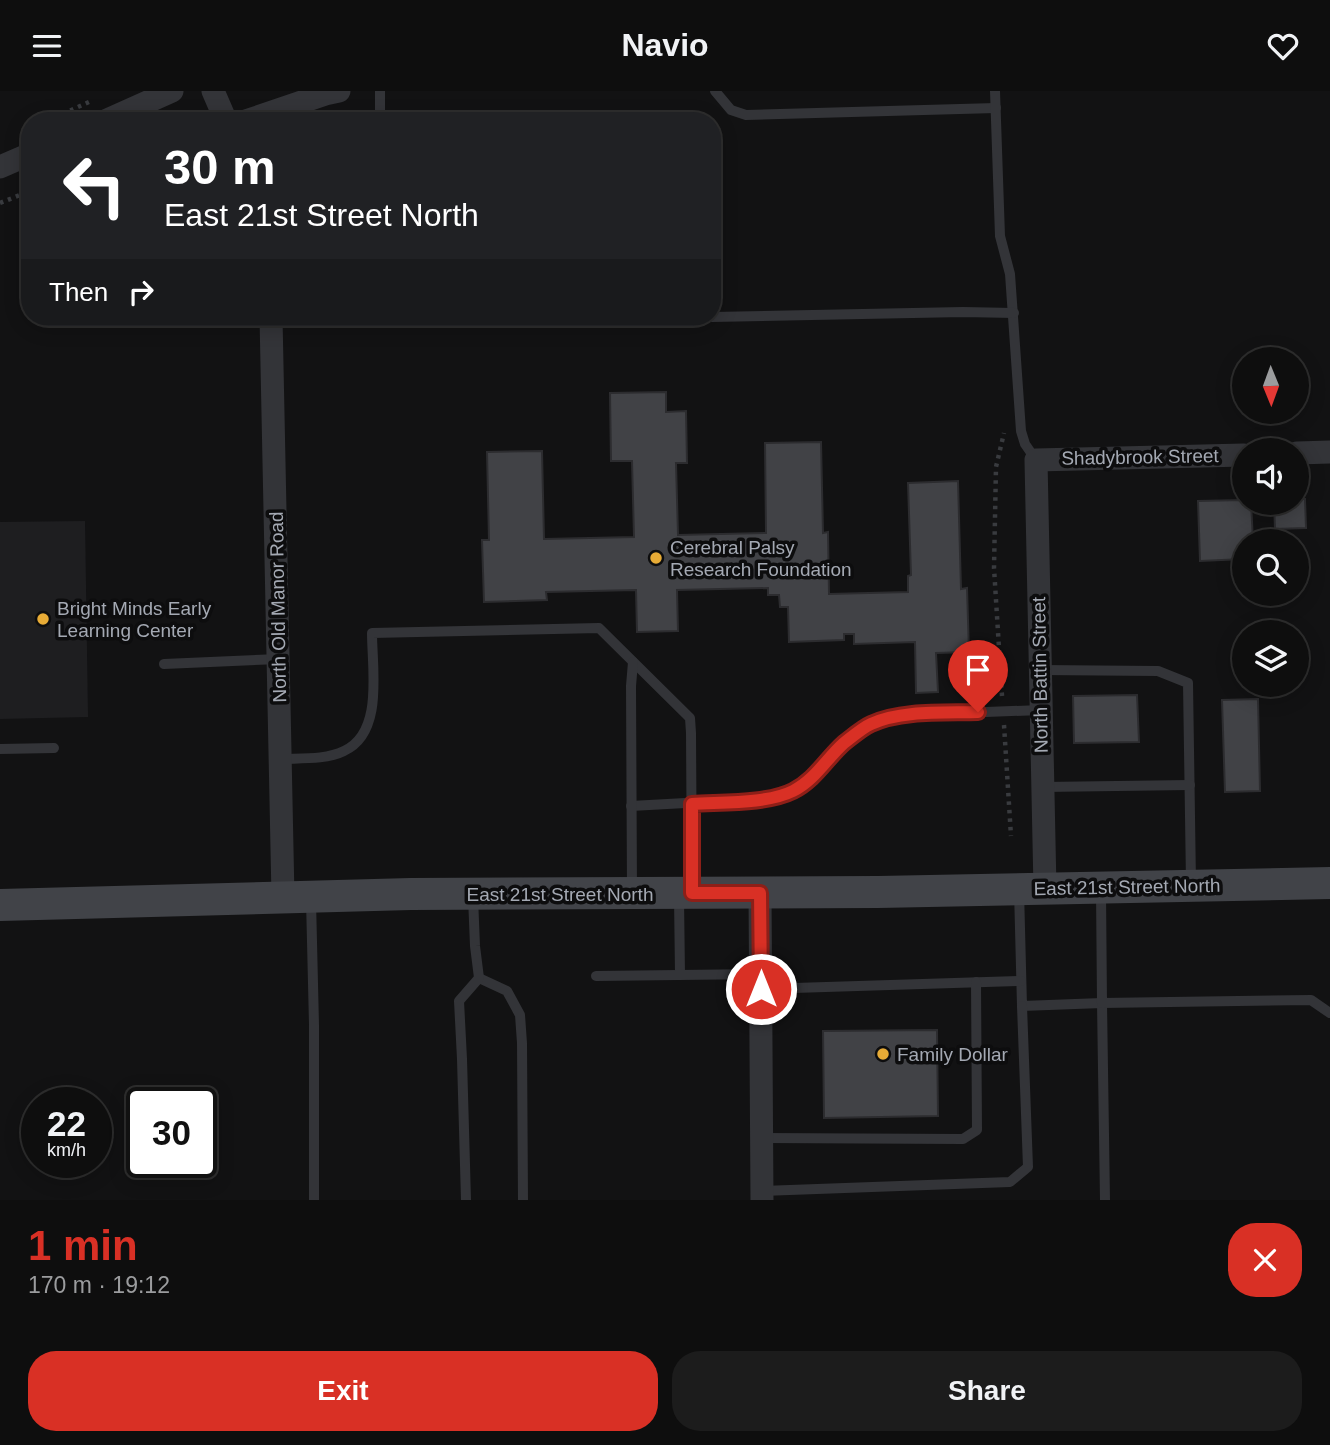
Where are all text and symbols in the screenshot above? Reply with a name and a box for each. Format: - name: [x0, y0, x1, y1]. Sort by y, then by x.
- icon: menu: [28, 27, 66, 65]
- text: Navio: [621, 27, 709, 63]
- icon: heart: [1264, 27, 1302, 65]
- icon: left: [49, 140, 140, 231]
- text: 30 m: [164, 140, 276, 194]
- text: East 21st Street North: [164, 197, 479, 233]
- icon: right: [122, 273, 160, 311]
- text: Then: [49, 277, 108, 307]
- north arrow: [1232, 347, 1309, 423]
- map controls: [1232, 347, 1309, 697]
- button: sound: [1232, 438, 1309, 515]
- street label: Shadybrook Street: [1061, 445, 1220, 469]
- street label: North Old Manor Road: [266, 511, 290, 703]
- button: search: [1232, 529, 1309, 606]
- place label: Cerebral Palsy Research Foundation: [670, 537, 852, 580]
- marker: Cerebral Palsy Research Foundation: [648, 550, 664, 566]
- street label: North Battin Street: [1028, 596, 1052, 753]
- place label: Bright Minds Early Learning Center: [57, 598, 212, 641]
- marker: Bright Minds Early Learning Center: [35, 611, 51, 627]
- button: layers: [1232, 620, 1309, 697]
- pin: [948, 640, 1008, 712]
- icon: arrive: [959, 651, 997, 689]
- street label: East 21st Street North: [1033, 875, 1221, 899]
- street label: East 21st Street North: [467, 884, 653, 905]
- position arrow: [724, 952, 798, 1026]
- place label: Family Dollar: [897, 1044, 1009, 1065]
- marker: Family Dollar: [875, 1046, 891, 1062]
- speed limit sign: 30: [126, 1087, 217, 1178]
- text: 22: [47, 1104, 86, 1143]
- text: km/h: [47, 1140, 86, 1160]
- text: 1 min: [28, 1222, 138, 1269]
- button: close: [1228, 1223, 1302, 1297]
- text: 170 m · 19:12: [28, 1272, 170, 1298]
- button: Exit: [28, 1351, 658, 1431]
- button: Share: [672, 1351, 1302, 1431]

